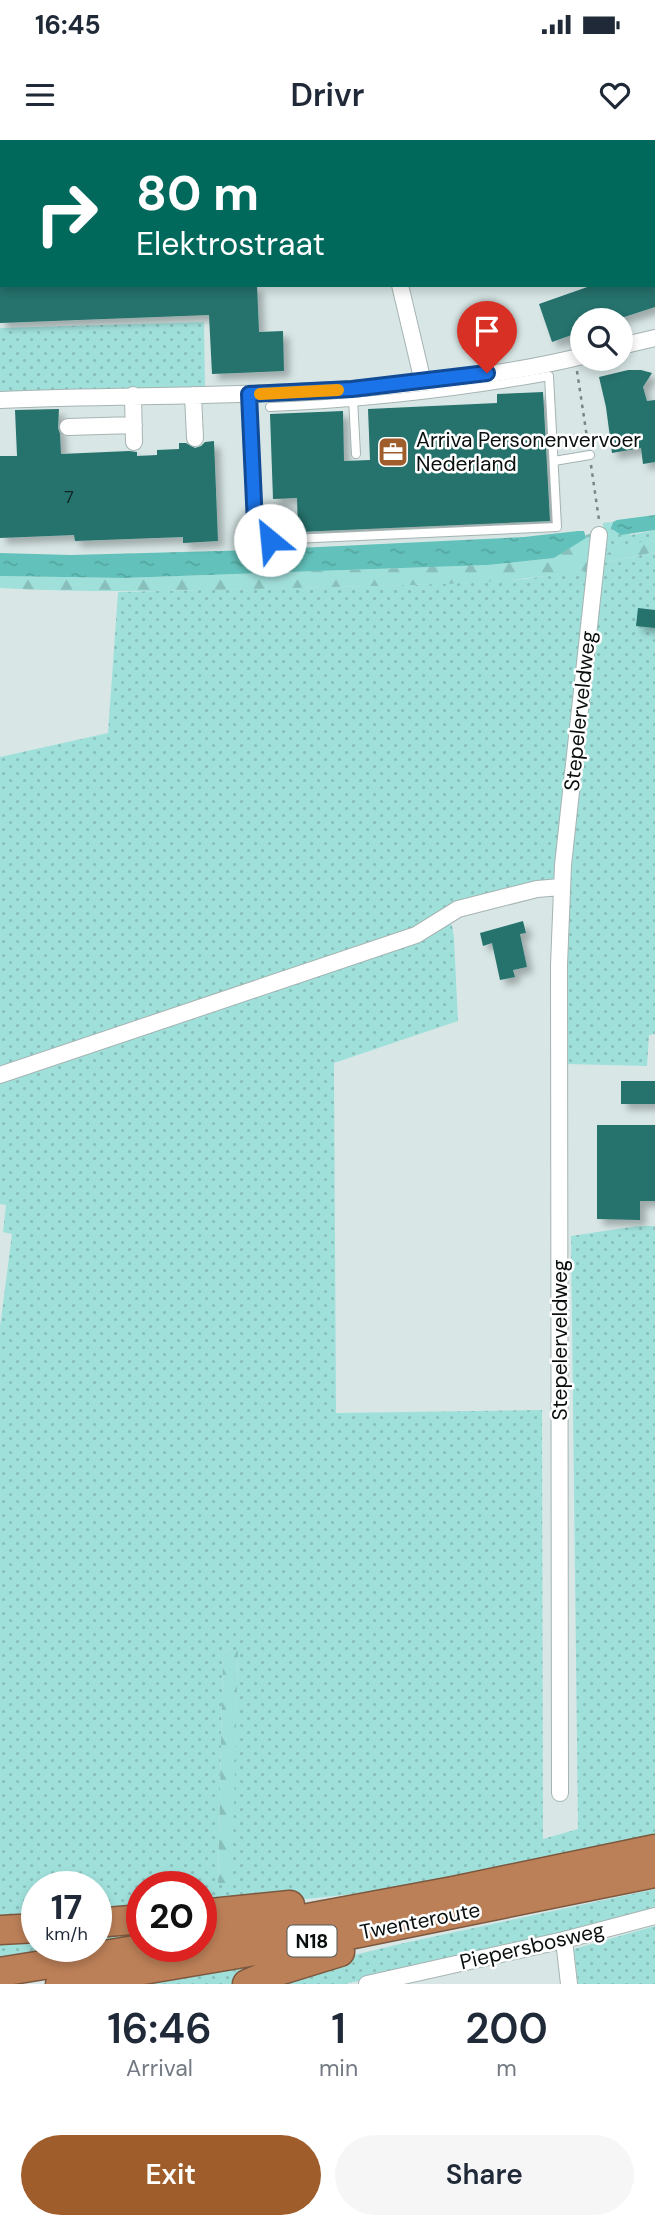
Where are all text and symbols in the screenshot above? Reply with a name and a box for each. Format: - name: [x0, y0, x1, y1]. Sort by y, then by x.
- text: 16:45: [35, 8, 101, 42]
- text: Drivr: [290, 74, 365, 116]
- icon: menu: [21, 76, 59, 114]
- icon: heart: [596, 76, 634, 114]
- text: 80 m: [136, 161, 259, 225]
- icon: right: [21, 168, 112, 259]
- text: Elektrostraat: [136, 223, 325, 265]
- pin: [457, 301, 517, 373]
- map controls: [570, 308, 633, 371]
- button: search: [570, 308, 633, 371]
- icon: arrive: [468, 312, 506, 350]
- place label: Arriva Personenvervoer Nederland: [416, 426, 641, 478]
- office icon: Arriva Personenvervoer Nederland: [376, 435, 410, 469]
- house number: 7: [64, 485, 74, 509]
- position arrow: [233, 503, 307, 577]
- street label: Stepelerveldweg: [558, 629, 602, 793]
- street label: Stepelerveldweg: [546, 1259, 574, 1421]
- speed limit sign: 20: [126, 1871, 217, 1962]
- text: 17: [51, 1884, 82, 1930]
- street label: Twenteroute: [358, 1896, 483, 1946]
- street label: Piepersbosweg: [457, 1916, 607, 1976]
- text: km/h: [45, 1922, 88, 1946]
- road number: N18: [288, 1926, 336, 1956]
- text: 16:46: [107, 2001, 212, 2056]
- text: 1: [331, 2001, 346, 2056]
- text: 200: [465, 2001, 548, 2056]
- text: Arrival: [126, 2053, 193, 2083]
- text: min: [319, 2053, 358, 2083]
- text: m: [496, 2053, 517, 2083]
- button: Exit: [21, 2135, 321, 2215]
- button: Share: [335, 2135, 634, 2215]

